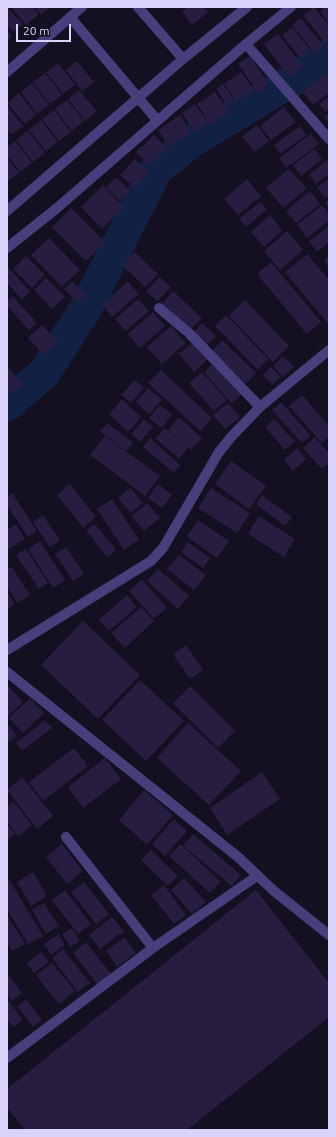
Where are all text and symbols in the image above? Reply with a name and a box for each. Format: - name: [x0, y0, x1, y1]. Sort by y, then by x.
- scale bar: [18, 16, 73, 42]
- text: 20 m: [23, 24, 50, 37]

